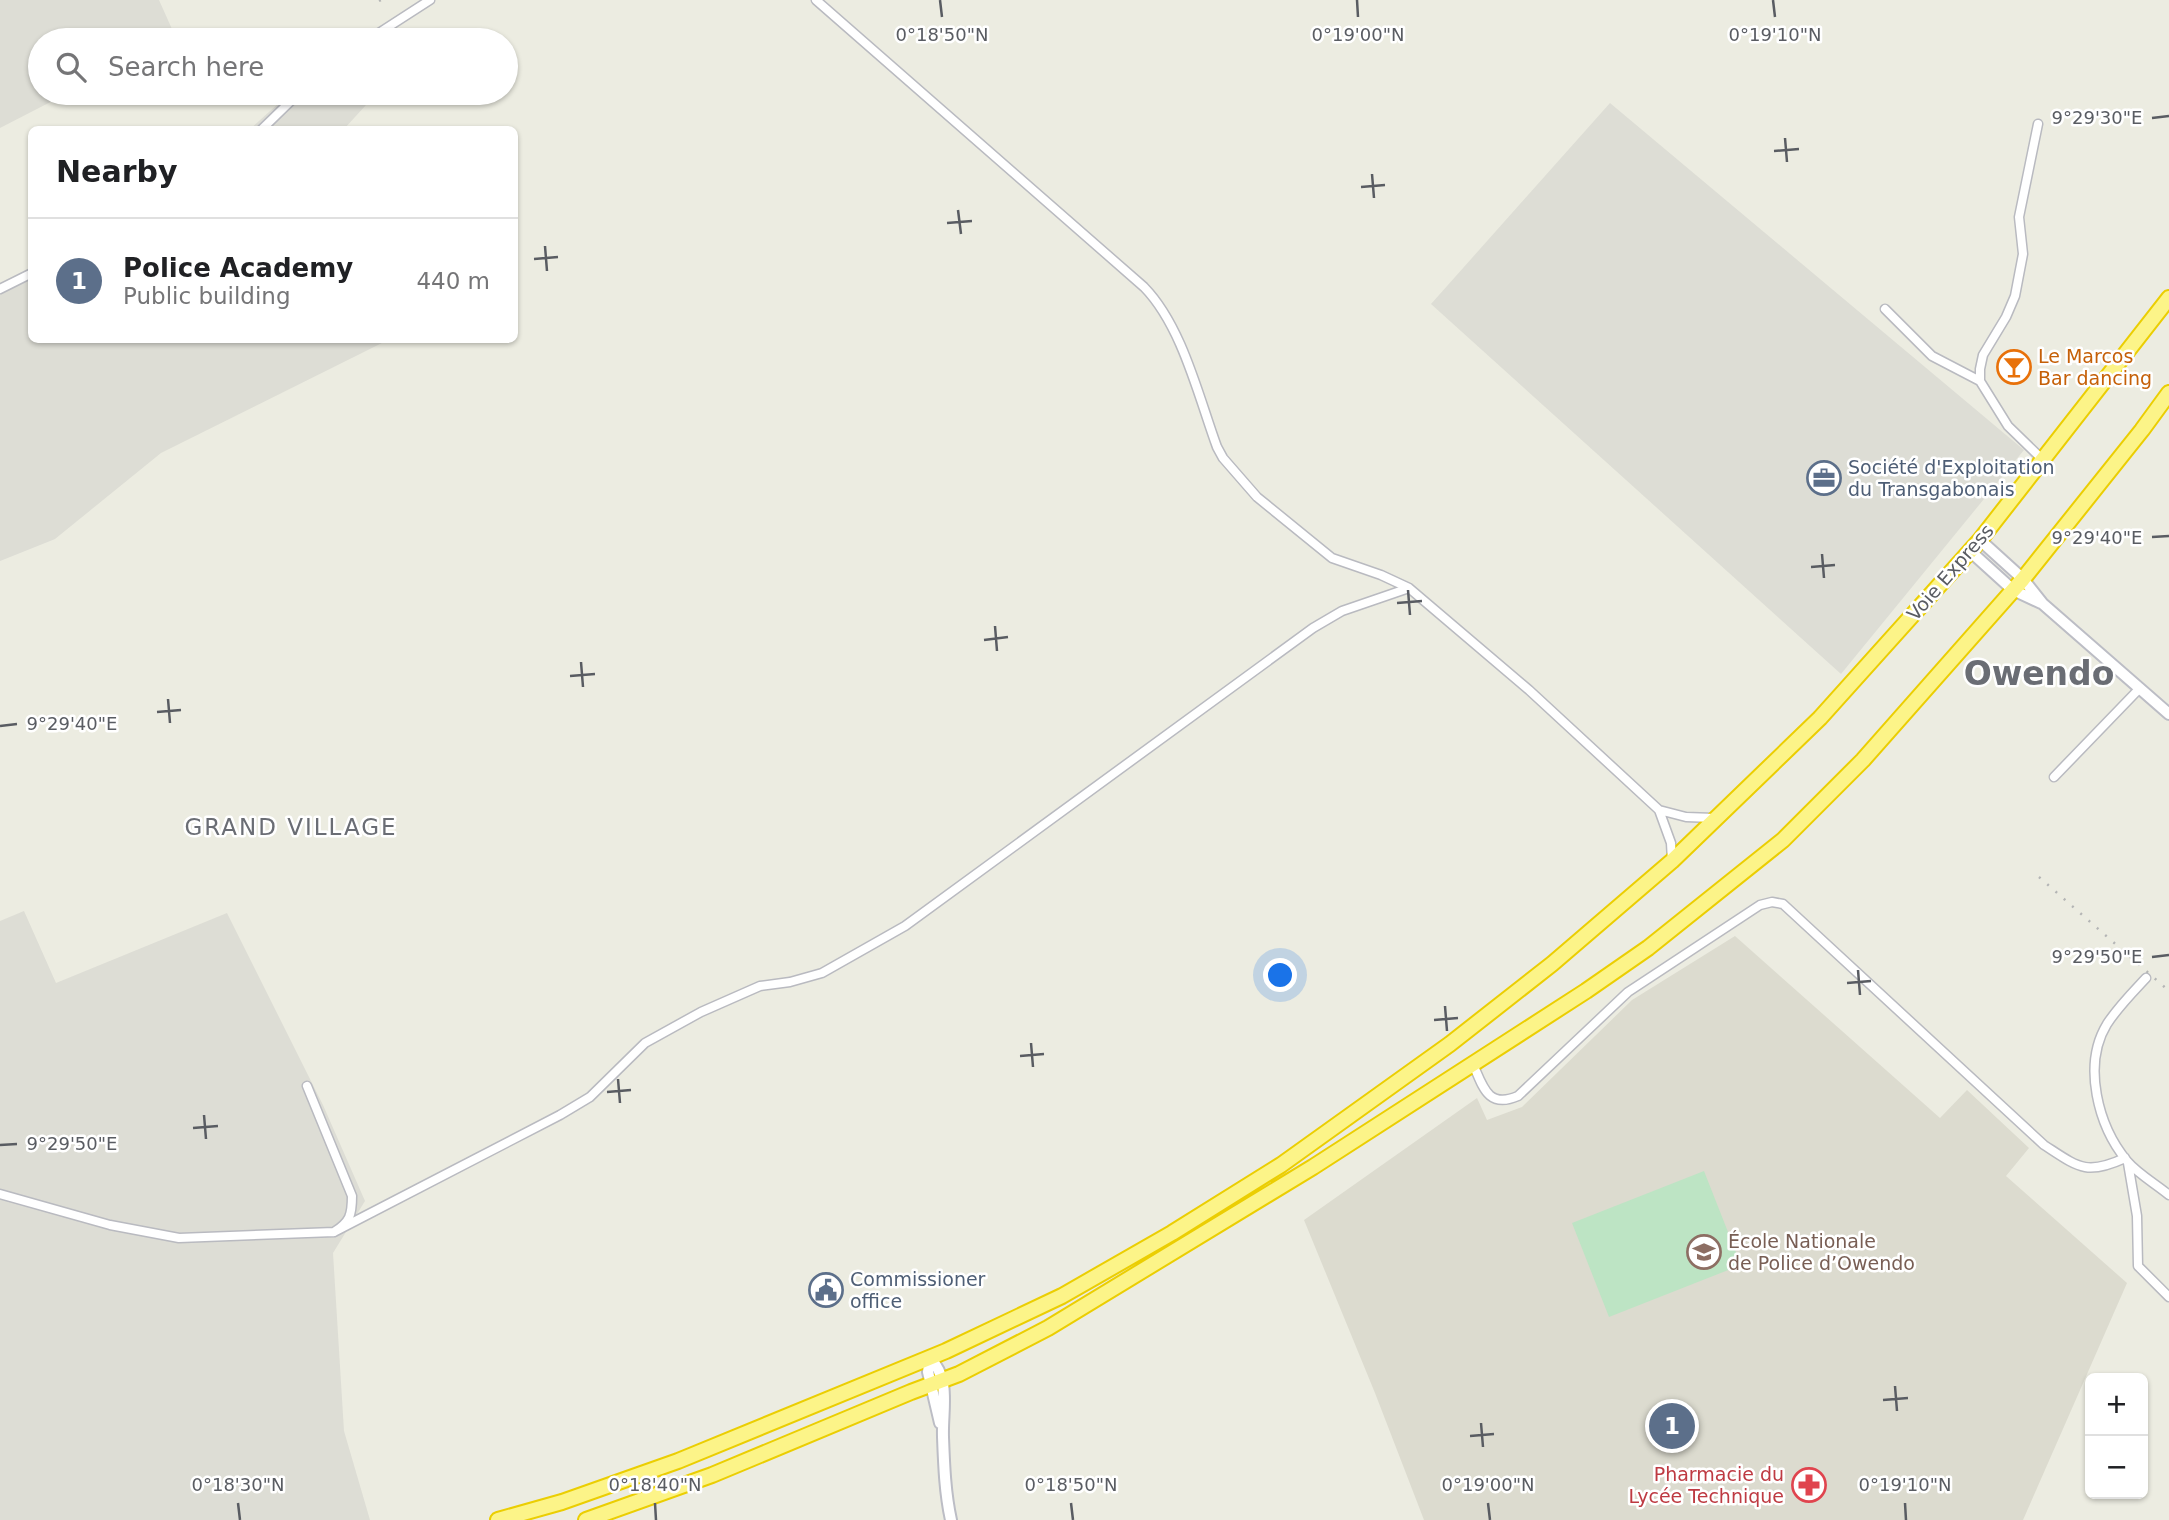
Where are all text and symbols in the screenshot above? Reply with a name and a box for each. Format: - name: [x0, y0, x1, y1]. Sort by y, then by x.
- text: 0°18'50"N: [896, 24, 988, 45]
- text: 0°19'00"N: [1312, 24, 1404, 45]
- text: 0°19'10"N: [1729, 24, 1821, 45]
- search box: [28, 28, 518, 105]
- icon: search: [52, 48, 90, 86]
- text: Search here: [108, 52, 264, 82]
- text: 9°29'30"E: [2052, 107, 2142, 128]
- text: Nearby: [56, 154, 178, 189]
- text: Police Academy: [123, 253, 353, 283]
- text: 1: [71, 268, 87, 294]
- text: 440 m: [416, 268, 490, 294]
- text: Public building: [123, 283, 291, 309]
- place label: Le Marcos Bar dancing: [2038, 345, 2152, 389]
- bar icon: Le Marcos Bar dancing: [1995, 348, 2033, 386]
- place label: Société d'Exploitation du Transgabonais: [1848, 456, 2055, 500]
- office icon: Société d'Exploitation du Transgabonais: [1805, 459, 1843, 497]
- street label: Voie Express: [1902, 519, 1998, 625]
- text: 9°29'40"E: [2052, 527, 2142, 548]
- district label: Owendo: [1964, 654, 2114, 693]
- text: 9°29'40"E: [27, 713, 117, 734]
- district label: GRAND VILLAGE: [184, 814, 398, 840]
- text: 9°29'50"E: [2052, 946, 2142, 967]
- your location: [1263, 958, 1297, 992]
- text: 9°29'50"E: [27, 1133, 117, 1154]
- place label: École Nationale de Police d’Owendo: [1728, 1230, 1915, 1274]
- school or university icon: École Nationale de Police d’Owendo: [1685, 1233, 1723, 1271]
- place label: Commissioner office: [850, 1268, 986, 1312]
- public building icon: Commissioner office: [807, 1271, 845, 1309]
- map controls: [2085, 1373, 2148, 1499]
- button: +: [2085, 1373, 2148, 1436]
- pin: 1: [1649, 1400, 1695, 1452]
- button: −: [2085, 1436, 2148, 1499]
- place label: Pharmacie du Lycée Technique: [1628, 1463, 1784, 1507]
- pharmacy icon: Pharmacie du Lycée Technique: [1790, 1466, 1828, 1504]
- text: 0°18'30"N: [192, 1474, 284, 1495]
- text: 0°18'40"N: [609, 1474, 701, 1495]
- text: 0°18'50"N: [1025, 1474, 1117, 1495]
- text: 0°19'00"N: [1442, 1474, 1534, 1495]
- text: 0°19'10"N: [1859, 1474, 1951, 1495]

